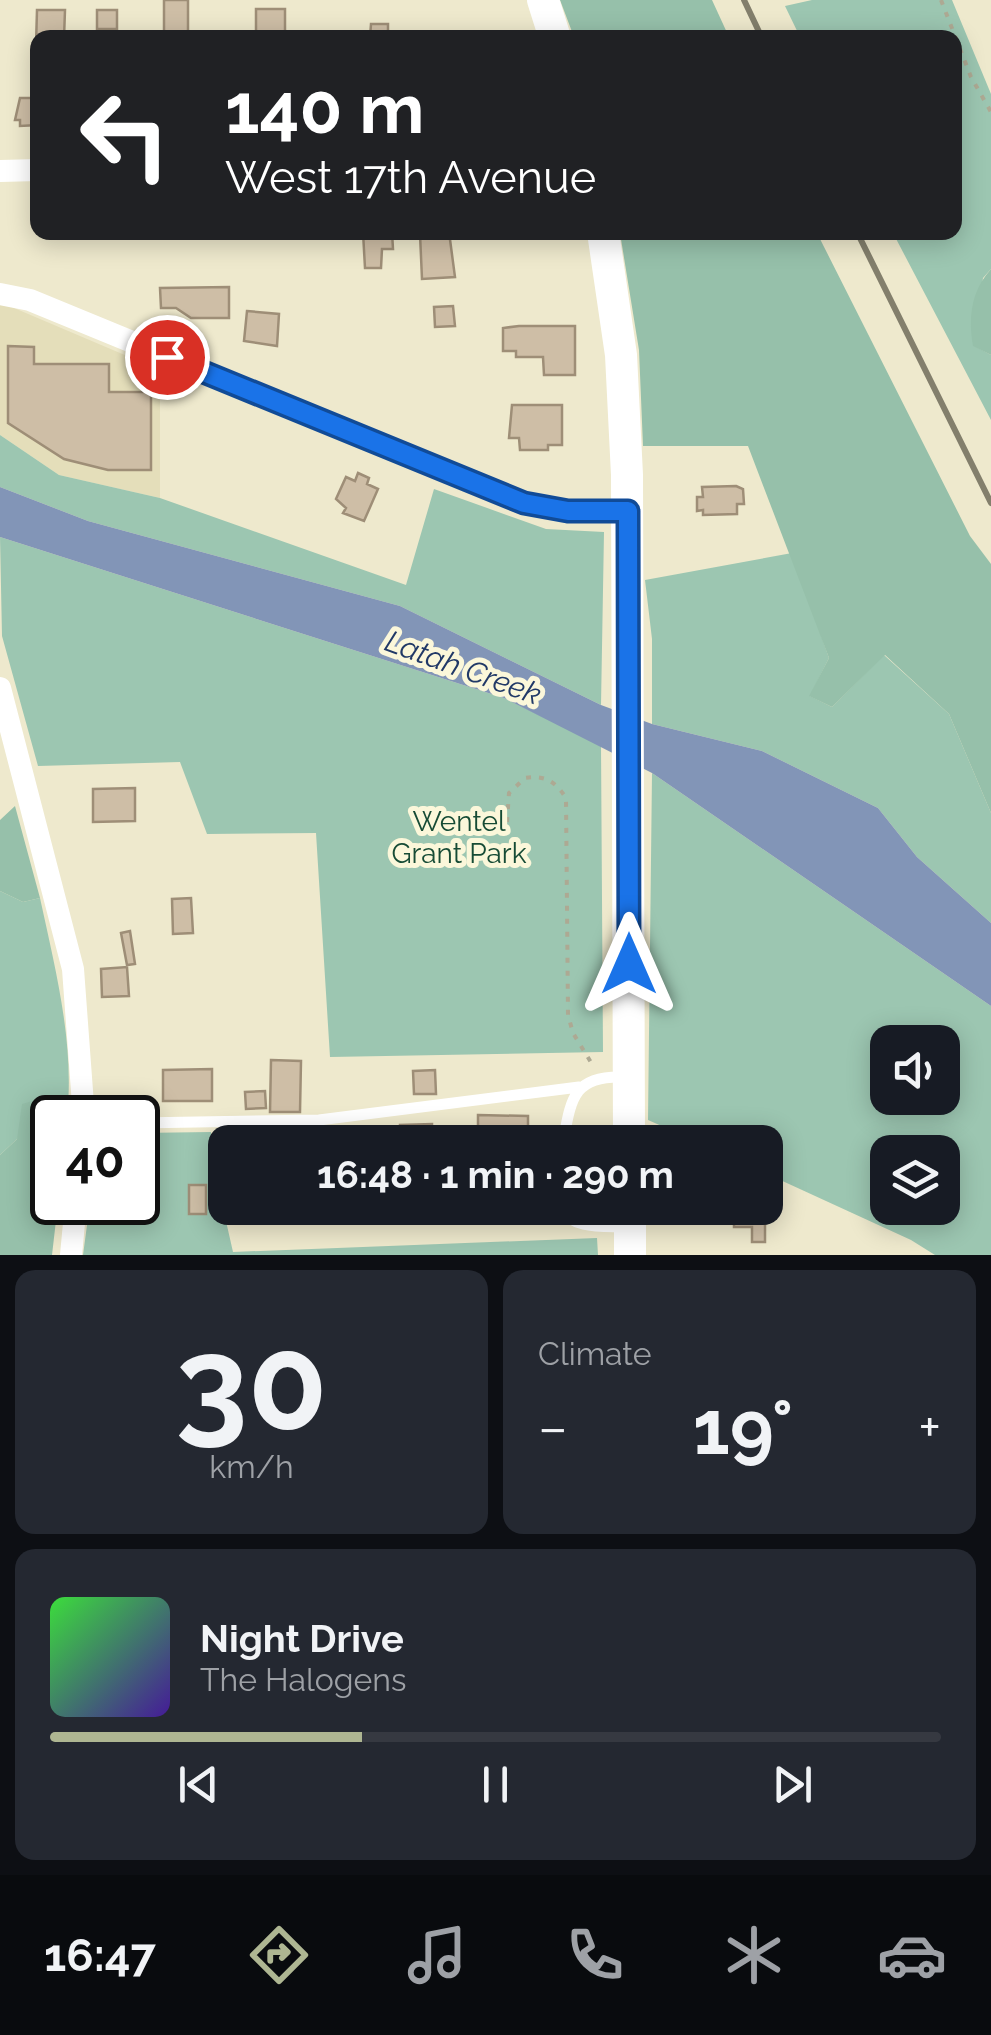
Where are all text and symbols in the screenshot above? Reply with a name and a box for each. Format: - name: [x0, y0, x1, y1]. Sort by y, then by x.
- text: 140 m: [225, 67, 425, 149]
- icon: left: [60, 70, 190, 200]
- text: West 17th Avenue: [225, 151, 596, 204]
- pin: [125, 315, 210, 400]
- icon: arrive: [140, 330, 195, 385]
- water label: Latah Creek: [381, 623, 546, 712]
- park label: Wentel Grant Park: [392, 805, 527, 870]
- position arrow: [577, 912, 681, 1016]
- map controls: [870, 1025, 960, 1225]
- button: sound: [870, 1025, 960, 1115]
- speed limit sign: 40: [30, 1095, 160, 1225]
- button: layers: [870, 1135, 960, 1225]
- text: 16:48 · 1 min · 290 m: [317, 1152, 674, 1197]
- text: 30: [175, 1307, 328, 1459]
- text: Climate: [538, 1335, 652, 1372]
- text: 19°: [693, 1383, 793, 1472]
- text: −: [538, 1395, 568, 1460]
- text: +: [918, 1395, 941, 1460]
- text: km/h: [209, 1448, 294, 1485]
- text: Night Drive: [200, 1616, 404, 1661]
- text: The Halogens: [200, 1661, 406, 1698]
- icon: previous: [171, 1757, 226, 1812]
- icon: pause: [468, 1757, 523, 1812]
- icon: next: [765, 1757, 820, 1812]
- icon: directions: [244, 1920, 314, 1990]
- icon: music: [402, 1920, 472, 1990]
- icon: phone: [560, 1920, 630, 1990]
- icon: climate: [719, 1920, 789, 1990]
- icon: car: [877, 1920, 947, 1990]
- text: 16:47: [44, 1929, 156, 1982]

